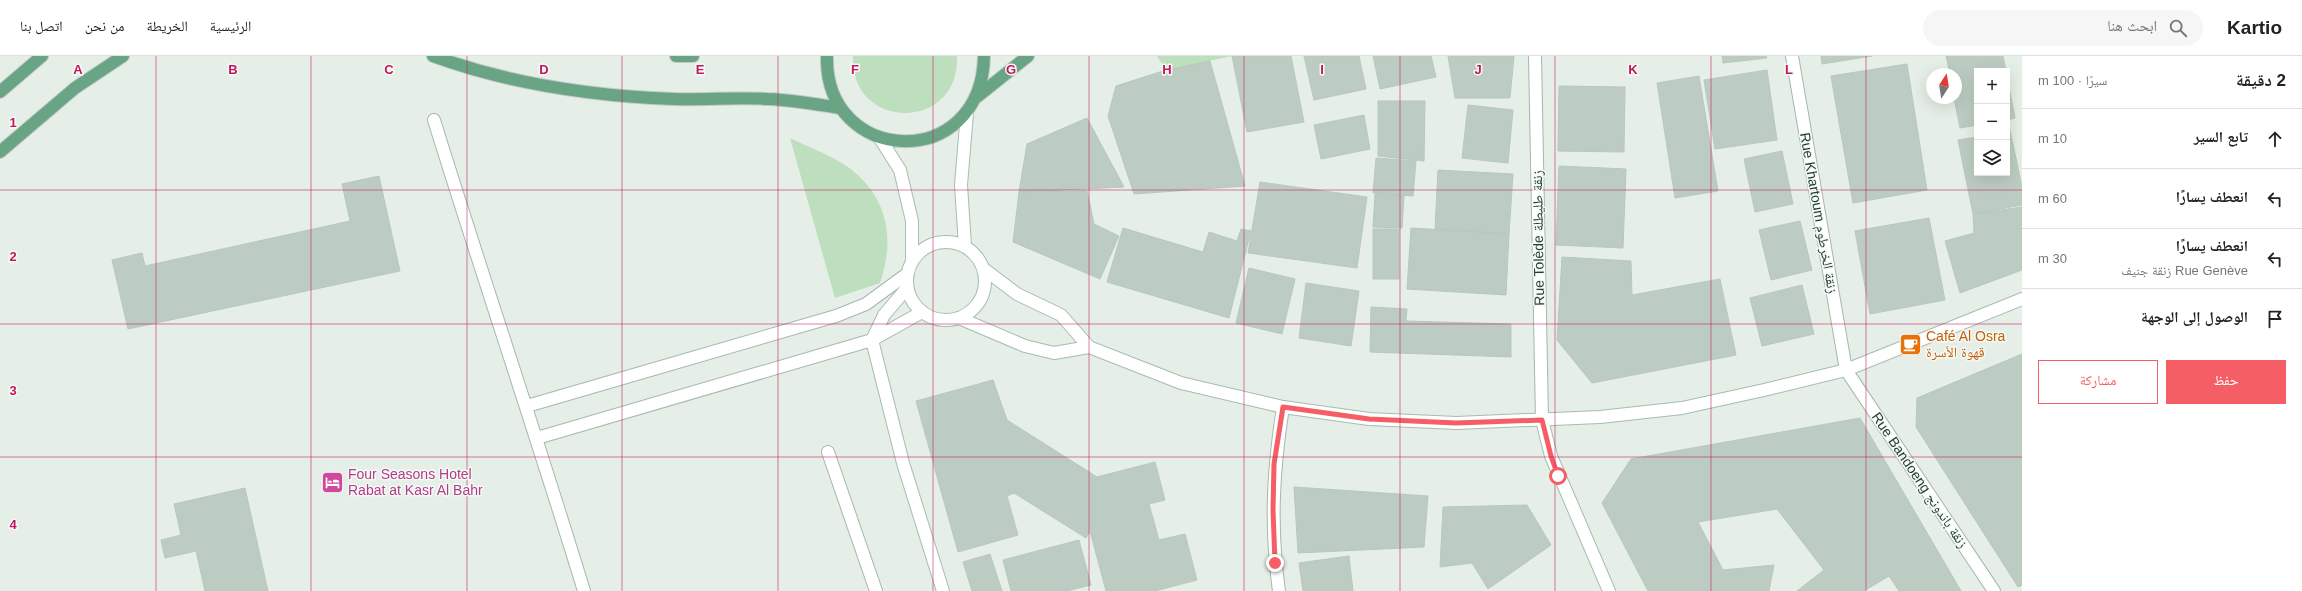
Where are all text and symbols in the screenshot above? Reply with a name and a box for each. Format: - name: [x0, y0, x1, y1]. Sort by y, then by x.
- search box: [1923, 10, 2203, 46]
- text: ابحث هنا: [2107, 17, 2157, 34]
- icon: search: [2167, 17, 2189, 39]
- text: Kartio: [2227, 17, 2282, 38]
- text: اتصل بنا: [20, 18, 63, 34]
- text: من نحن: [85, 18, 125, 34]
- text: الخريطة: [147, 18, 188, 34]
- text: الرئيسية: [210, 18, 251, 34]
- text: A: [73, 62, 83, 77]
- text: B: [228, 62, 238, 77]
- text: C: [384, 62, 394, 77]
- text: D: [539, 62, 549, 77]
- text: E: [696, 62, 705, 77]
- text: F: [851, 62, 859, 77]
- text: G: [1006, 62, 1016, 77]
- text: H: [1162, 62, 1172, 77]
- text: I: [1320, 62, 1324, 77]
- text: J: [1474, 62, 1482, 77]
- text: K: [1628, 62, 1638, 77]
- text: L: [1785, 62, 1793, 77]
- north arrow: [1926, 68, 1962, 104]
- map controls: [1974, 68, 2010, 176]
- button: +: [1974, 68, 2010, 104]
- text: 2 دقيقة: [2236, 71, 2286, 90]
- text: سيرًا · 100 m: [2038, 73, 2107, 88]
- button: −: [1974, 104, 2010, 140]
- text: 1: [9, 115, 17, 130]
- text: تابع السير: [2194, 128, 2248, 145]
- icon: ahead: [2264, 128, 2286, 150]
- street label: Rue Khartoum زنقة الخرطوم: [1795, 131, 1841, 295]
- text: 10 m: [2038, 131, 2067, 146]
- button: layers: [1974, 140, 2010, 176]
- street label: Rue Tolède زنقة طليطلة: [1529, 170, 1548, 306]
- text: انعطف يسارًا: [2176, 188, 2248, 205]
- icon: left: [2264, 188, 2286, 210]
- text: 60 m: [2038, 191, 2067, 206]
- text: انعطف يسارًا: [2176, 237, 2248, 254]
- icon: left: [2264, 248, 2286, 270]
- text: 2: [9, 249, 17, 264]
- text: 30 m: [2038, 251, 2067, 266]
- text: Rue Genève زنقة جنيف: [2121, 263, 2248, 278]
- text: الوصول إلى الوجهة: [2141, 308, 2248, 325]
- icon: arrive: [2264, 308, 2286, 330]
- place label: Café Al Osra قهوة الأسرة: [1926, 328, 2006, 361]
- cafe icon: Café Al Osra قهوة الأسرة: [1897, 331, 1923, 357]
- button: مشاركة: [2038, 360, 2158, 404]
- button: حفظ: [2166, 360, 2286, 404]
- text: 3: [9, 383, 17, 398]
- street label: Rue Bandoeng زنقة باندونج: [1867, 409, 1971, 552]
- place label: Four Seasons Hotel Rabat at Kasr Al Bahr: [348, 466, 483, 498]
- route start: [1549, 467, 1567, 485]
- hotel icon: Four Seasons Hotel Rabat at Kasr Al Bahr: [320, 469, 346, 495]
- text: 4: [9, 517, 17, 532]
- route end: [1266, 554, 1284, 572]

